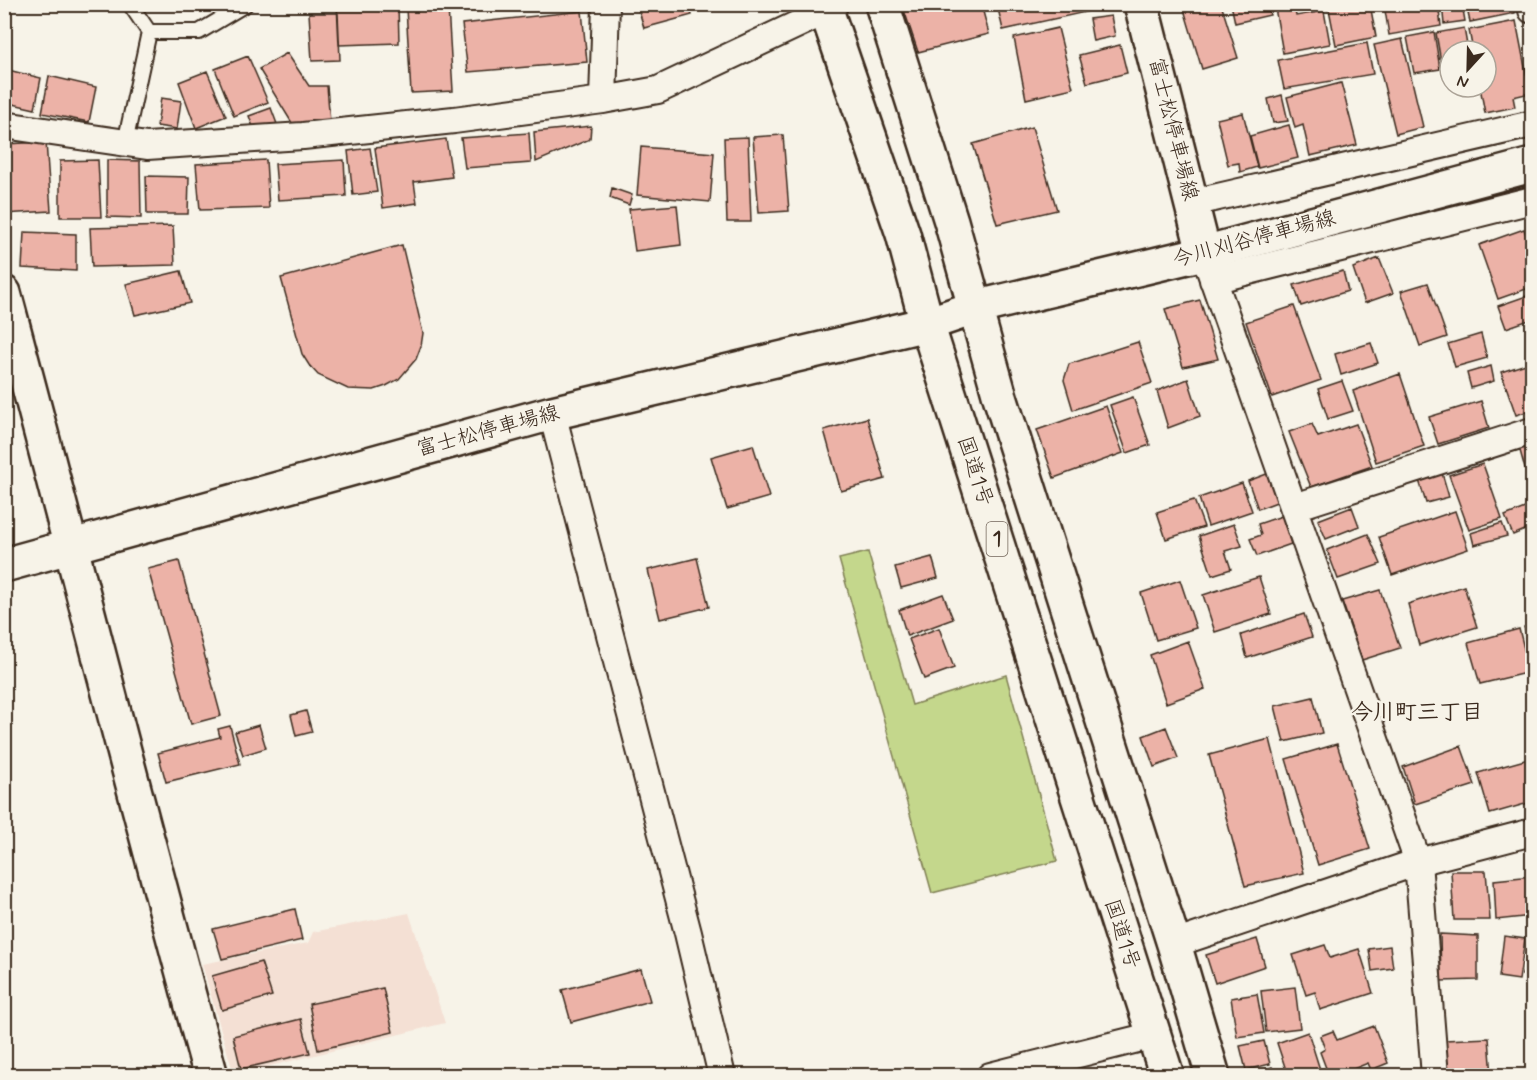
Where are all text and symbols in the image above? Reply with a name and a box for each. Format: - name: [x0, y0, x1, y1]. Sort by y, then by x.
- north arrow: [1438, 39, 1498, 99]
- street label: 富士松停車場線: [1142, 54, 1204, 204]
- text: N: [1454, 70, 1472, 93]
- street label: 今川刈谷停車場線: [1169, 204, 1339, 274]
- street label: 富士松停車場線: [413, 398, 563, 464]
- street label: 国道1号: [951, 432, 999, 510]
- road number: 1: [986, 522, 1008, 556]
- district label: 今川町三丁目: [1351, 699, 1483, 727]
- street label: 国道1号: [1098, 895, 1146, 973]

